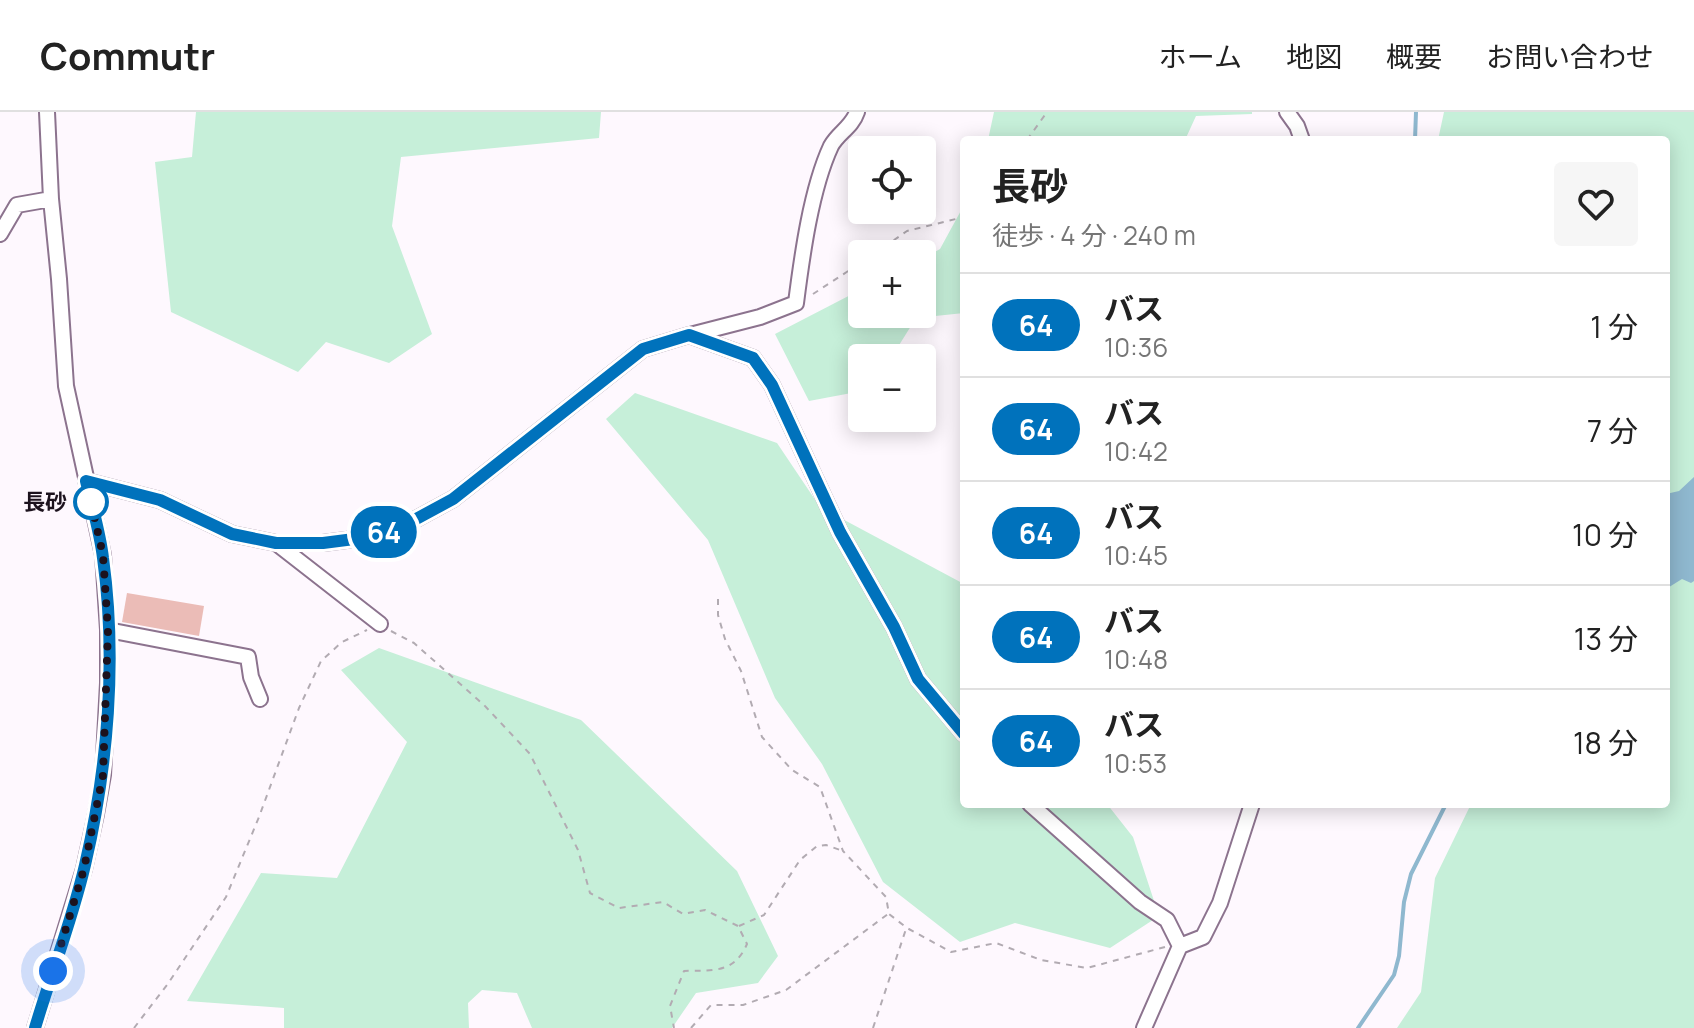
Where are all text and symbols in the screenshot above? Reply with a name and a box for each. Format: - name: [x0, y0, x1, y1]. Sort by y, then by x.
- text: Commutr: [40, 29, 215, 81]
- text: ホーム: [1159, 37, 1242, 75]
- text: 地図: [1286, 37, 1342, 75]
- text: 概要: [1386, 37, 1442, 75]
- text: お問い合わせ: [1486, 37, 1654, 75]
- map controls: [848, 136, 936, 432]
- button: locate: [848, 136, 936, 224]
- text: 長砂: [992, 159, 1068, 211]
- button: heart: [1554, 162, 1638, 246]
- text: 徒歩 · 4 分 · 240 m: [992, 217, 1196, 253]
- button: +: [848, 240, 936, 328]
- text: バス: [1104, 288, 1164, 329]
- text: 64: [1019, 306, 1053, 344]
- text: 1 分: [1590, 306, 1638, 347]
- text: 10:36: [1104, 329, 1168, 365]
- button: −: [848, 344, 936, 432]
- text: バス: [1104, 392, 1164, 433]
- text: 64: [1019, 410, 1053, 448]
- text: 7 分: [1587, 410, 1638, 451]
- text: 10:42: [1104, 433, 1168, 469]
- marker: 長砂: [74, 485, 108, 519]
- place label: 長砂: [23, 487, 67, 517]
- text: バス: [1104, 496, 1164, 537]
- line badge: 64: [348, 506, 420, 558]
- text: 64: [367, 513, 401, 551]
- text: 64: [1019, 514, 1053, 552]
- text: 10 分: [1572, 514, 1638, 555]
- text: 10:45: [1104, 537, 1168, 573]
- text: バス: [1104, 600, 1164, 641]
- text: 64: [1019, 618, 1053, 656]
- text: 13 分: [1574, 618, 1638, 659]
- text: 10:48: [1104, 641, 1168, 677]
- text: バス: [1104, 704, 1164, 745]
- text: 64: [1019, 722, 1053, 760]
- text: 18 分: [1573, 722, 1638, 763]
- text: 10:53: [1104, 745, 1167, 781]
- your location: [33, 951, 73, 991]

